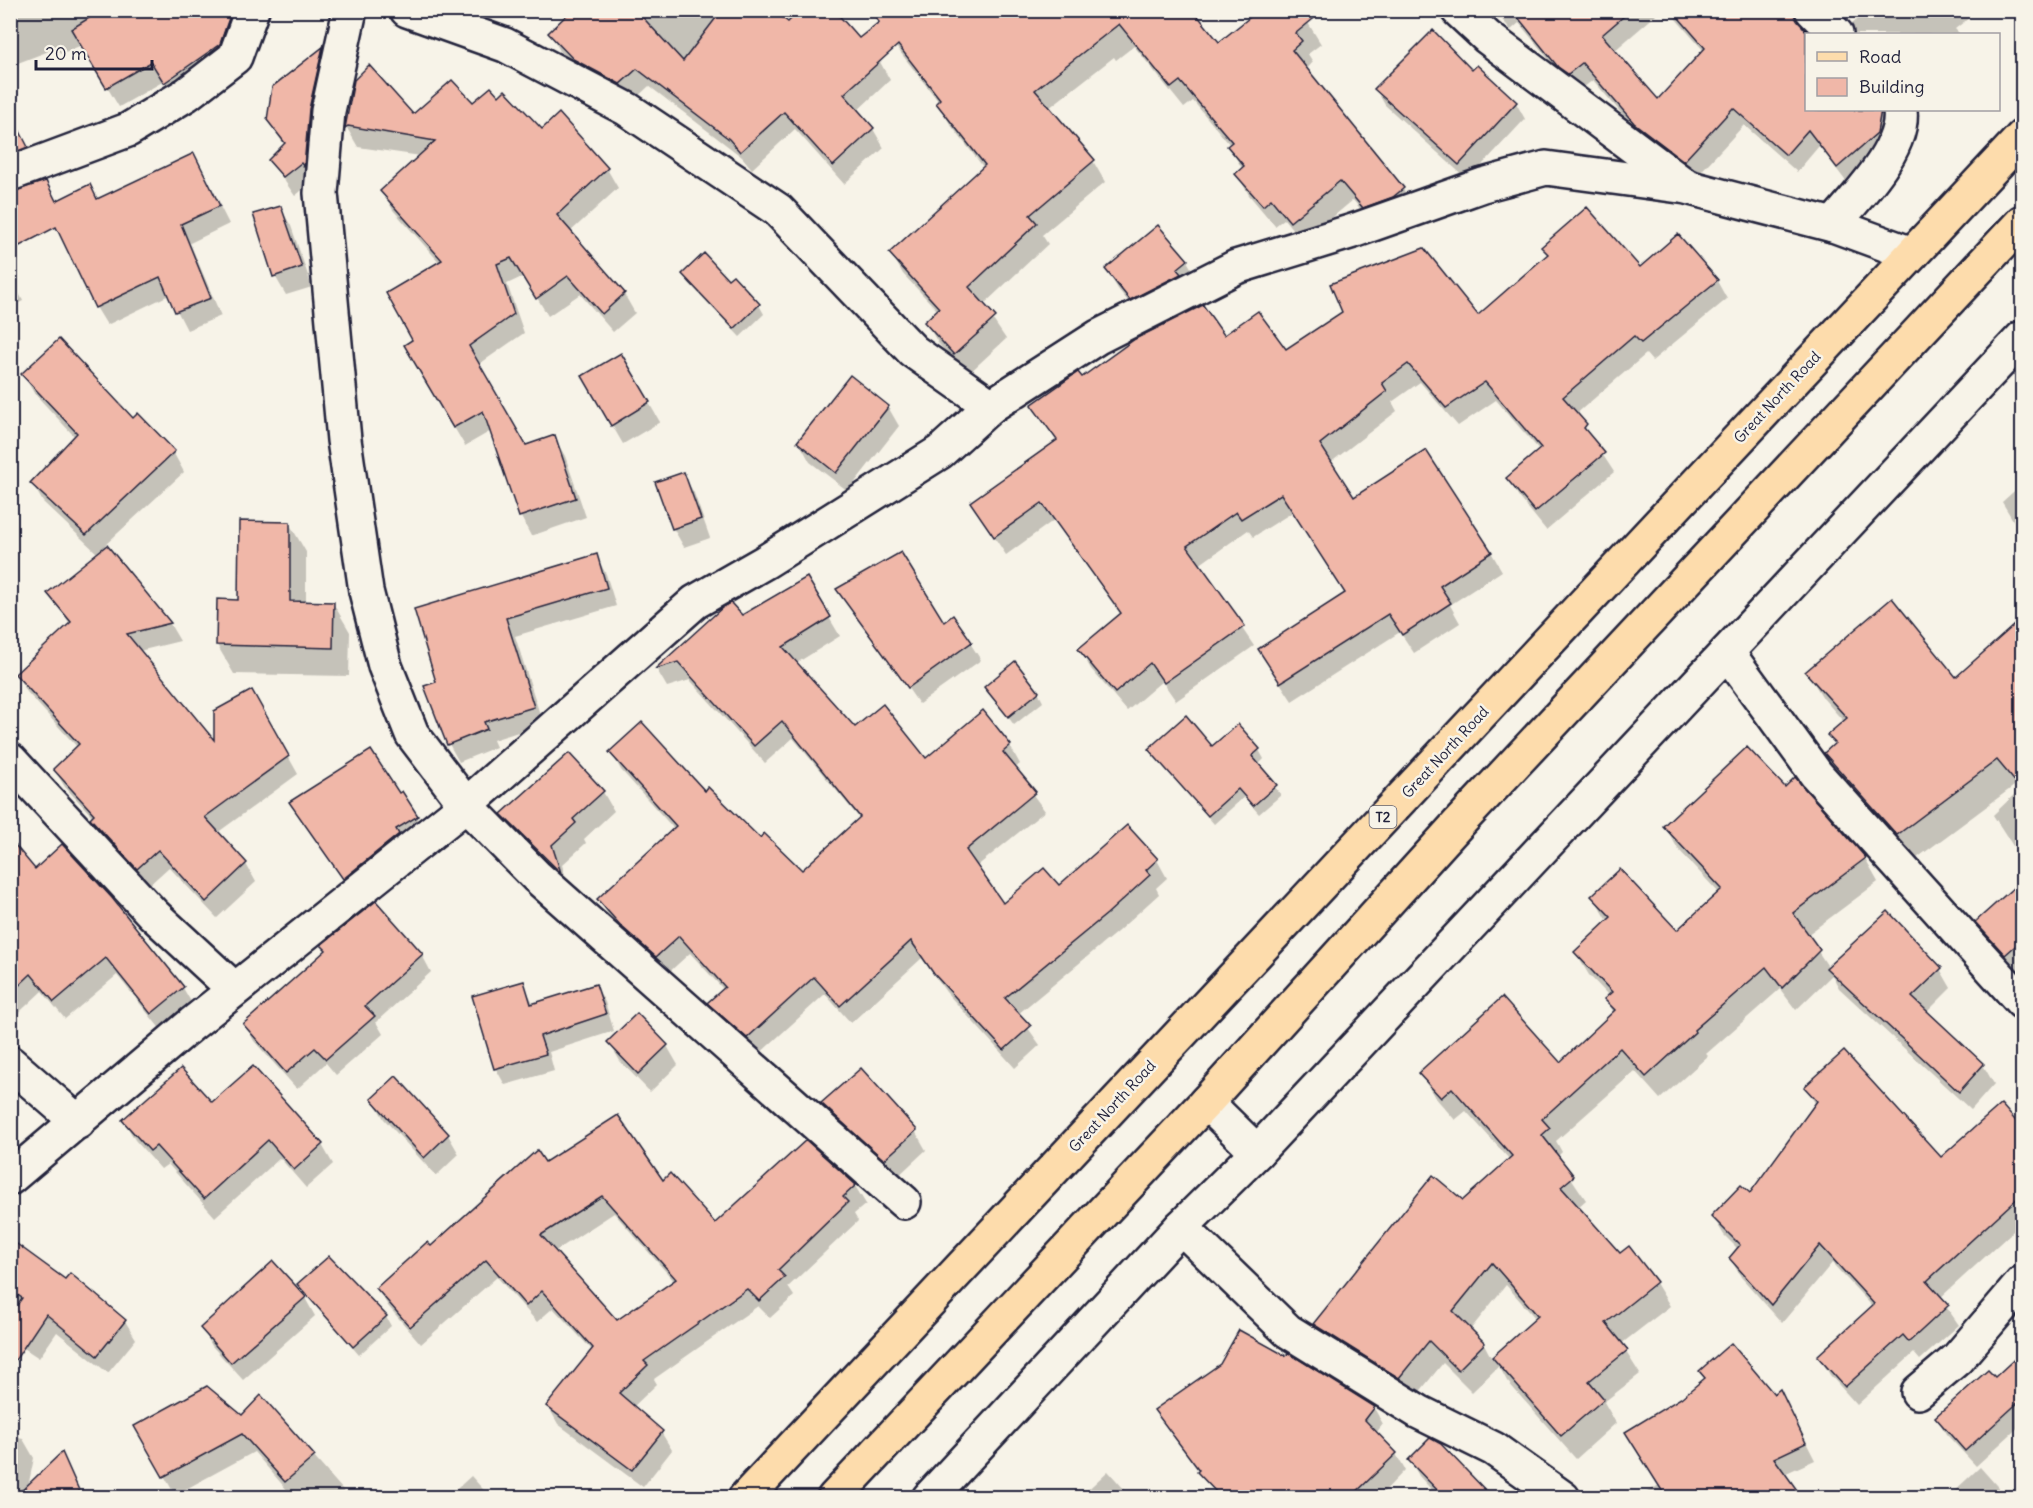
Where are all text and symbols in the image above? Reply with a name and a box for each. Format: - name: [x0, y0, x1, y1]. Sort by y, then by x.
- scale bar: [36, 33, 152, 71]
- legend: [1805, 33, 2000, 111]
- text: 20 m: [45, 42, 87, 65]
- text: Road: [1859, 45, 1902, 68]
- text: Building: [1859, 75, 1924, 98]
- street label: Great North Road: [1729, 347, 1825, 447]
- street label: Great North Road: [1397, 702, 1493, 802]
- road number: T2: [1370, 806, 1396, 828]
- street label: Great North Road: [1064, 1056, 1160, 1156]

